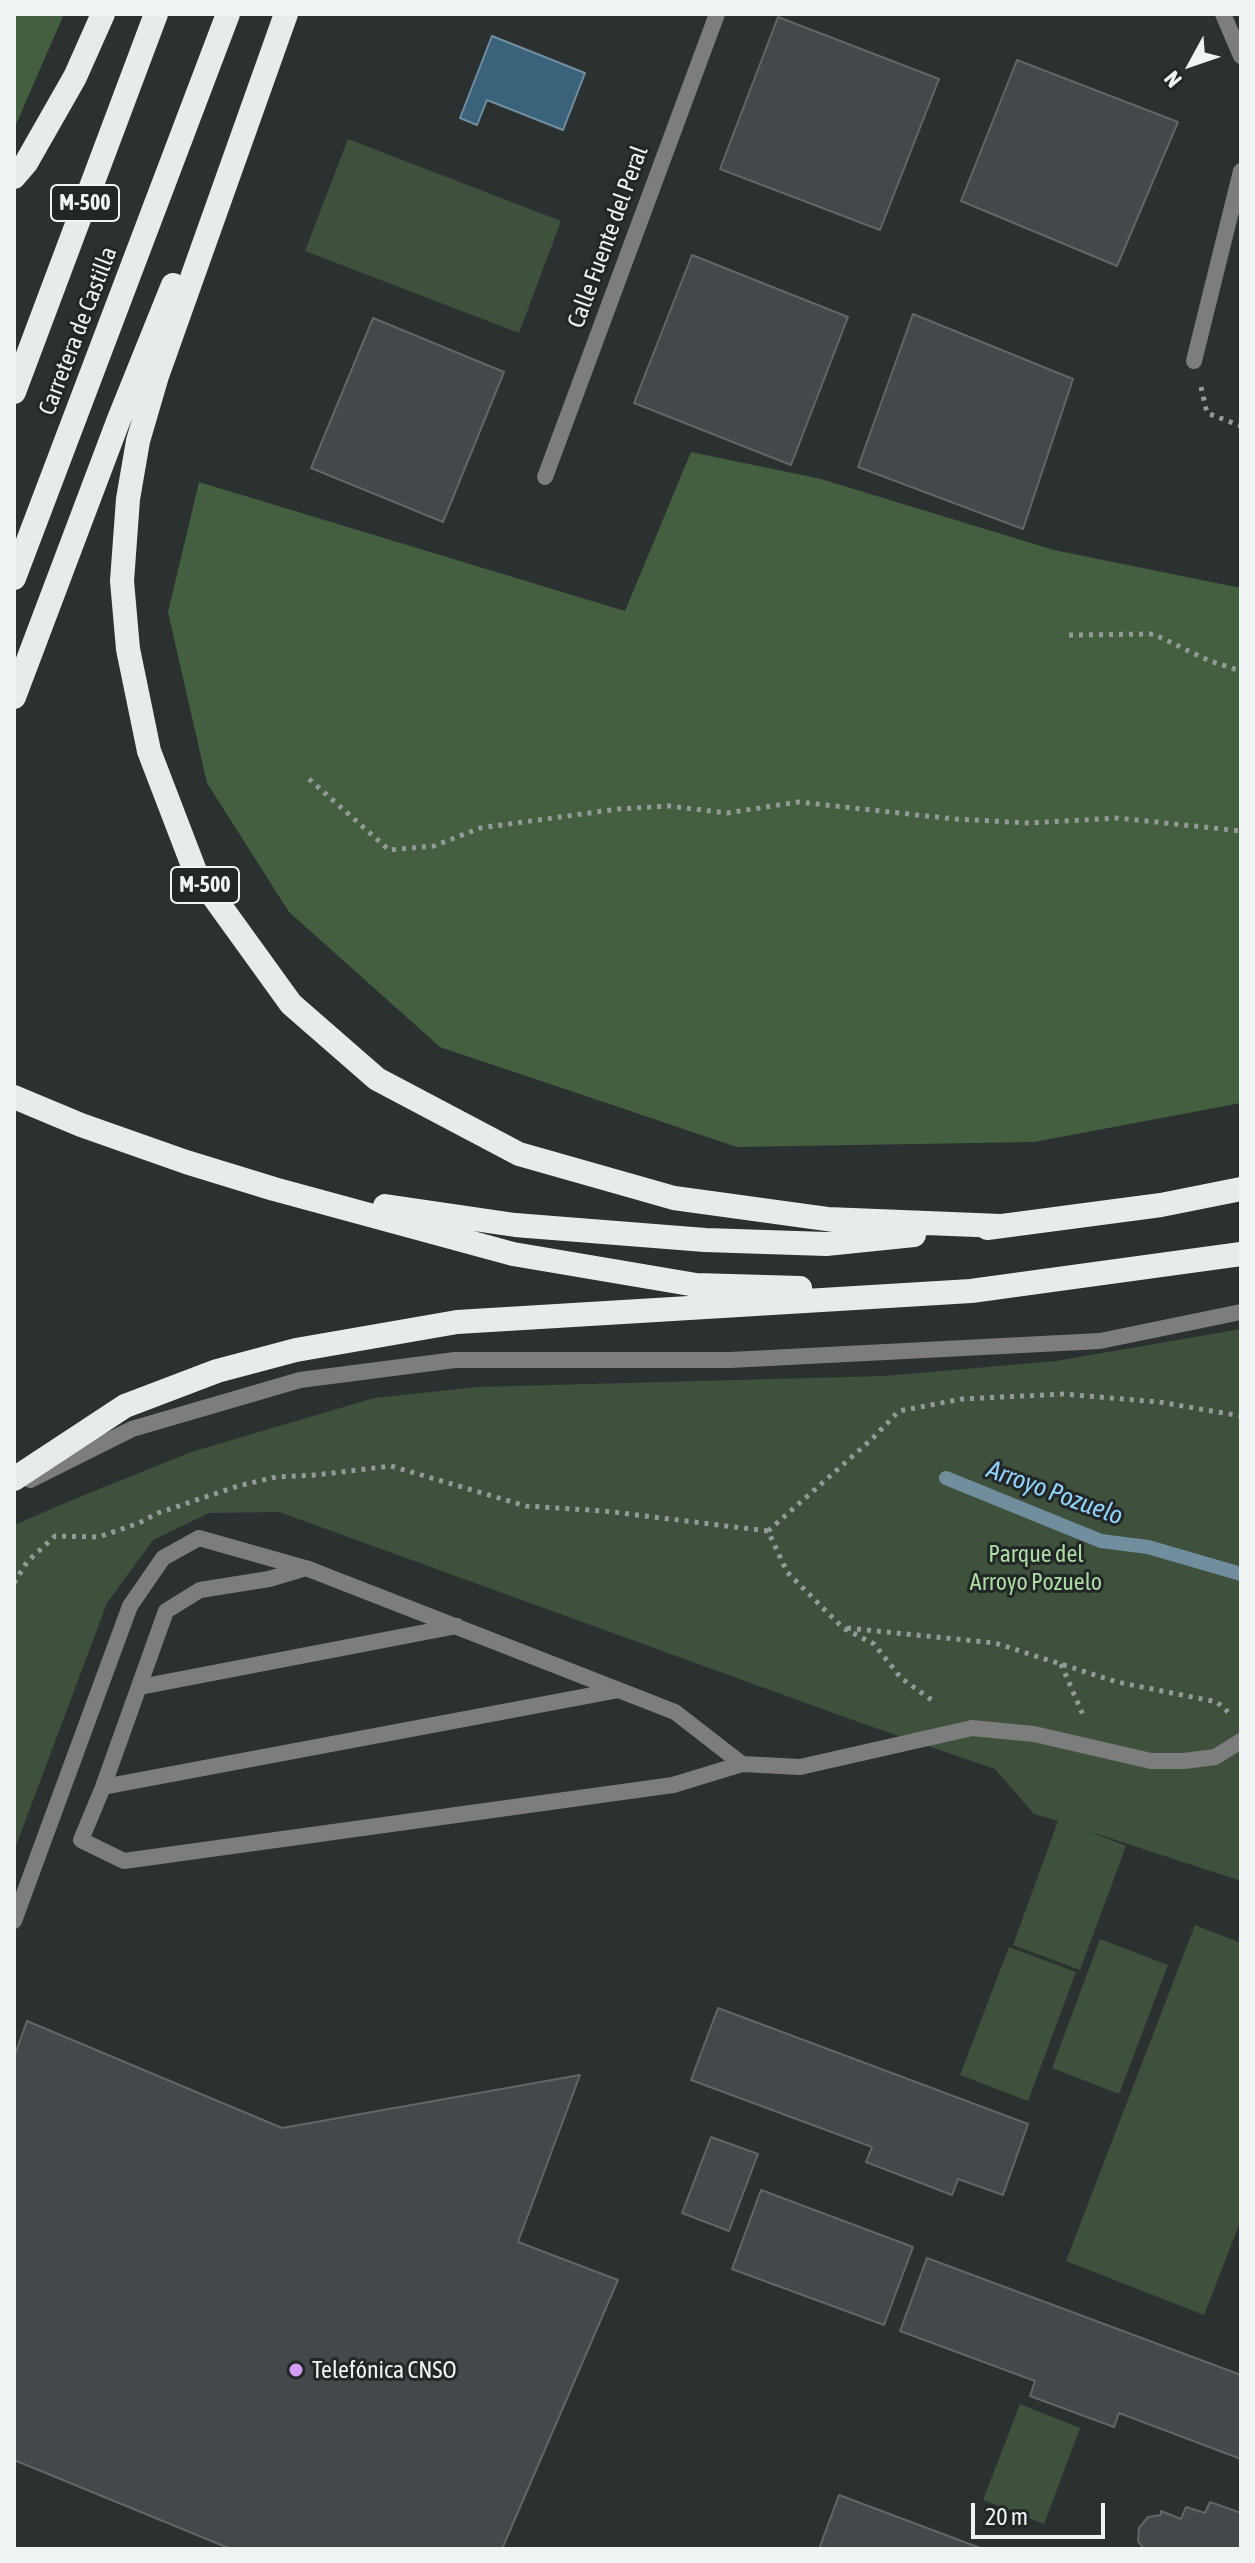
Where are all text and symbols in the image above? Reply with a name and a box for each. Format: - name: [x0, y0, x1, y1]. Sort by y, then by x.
- north arrow: [1151, 24, 1231, 104]
- text: N: [1158, 66, 1187, 93]
- street label: Calle Fuente del Peral: [562, 142, 654, 332]
- road number: M-500: [51, 185, 119, 221]
- street label: Carretera de Castilla: [33, 243, 123, 419]
- road number: M-500: [171, 867, 239, 903]
- water label: Arroyo Pozuelo: [983, 1454, 1127, 1532]
- park label: Parque del Arroyo Pozuelo: [970, 1540, 1102, 1596]
- place label: Telefónica CNSO: [312, 2356, 456, 2384]
- marker: Telefónica CNSO: [287, 2361, 305, 2379]
- scale bar: [975, 2487, 1109, 2537]
- text: 20 m: [985, 2503, 1028, 2530]

